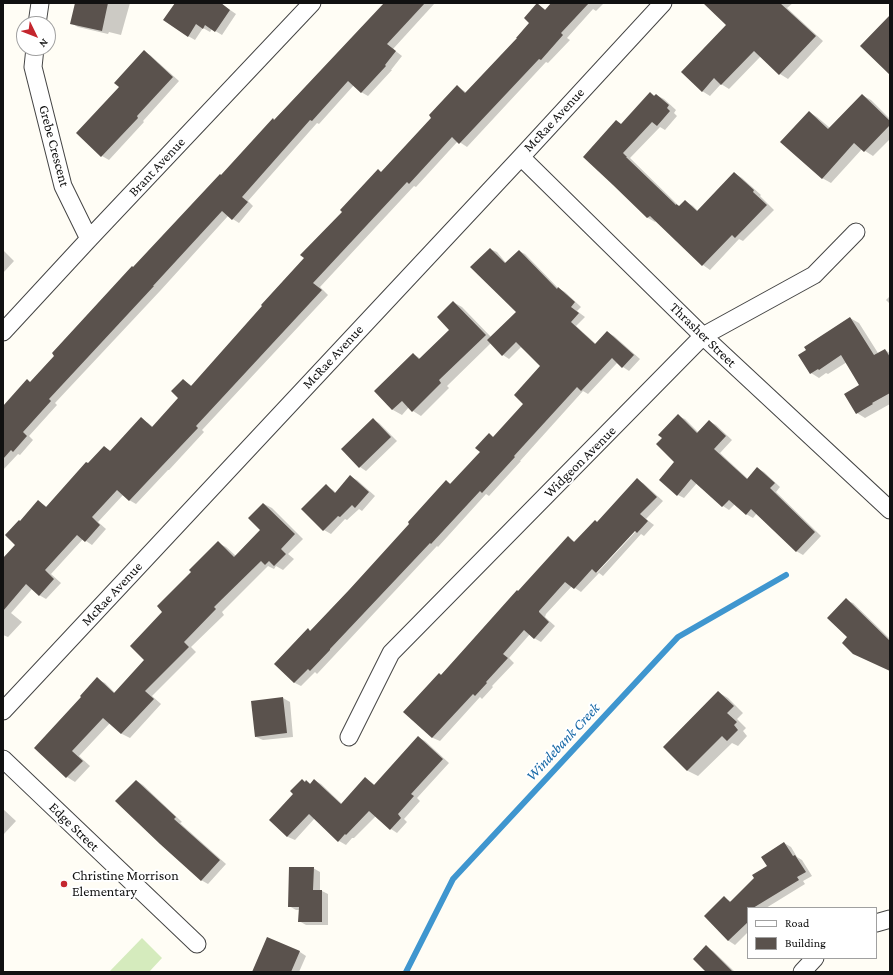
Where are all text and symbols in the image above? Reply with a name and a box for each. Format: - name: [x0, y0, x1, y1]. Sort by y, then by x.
- north arrow: [16, 16, 56, 56]
- text: N: [37, 37, 51, 50]
- street label: McRae Avenue: [520, 84, 588, 156]
- street label: Grebe Crescent: [35, 103, 73, 189]
- street label: Brant Avenue: [125, 134, 189, 200]
- street label: Thrasher Street: [666, 299, 740, 371]
- street label: McRae Avenue: [299, 321, 367, 393]
- street label: Widgeon Avenue: [541, 423, 619, 501]
- street label: McRae Avenue: [78, 558, 146, 630]
- water label: Windebank Creek: [522, 699, 604, 785]
- street label: Edge Street: [45, 799, 103, 855]
- place label: Christine Morrison Elementary: [72, 868, 179, 900]
- marker: Christine Morrison Elementary: [59, 879, 69, 889]
- legend: [747, 907, 877, 959]
- text: Road: [785, 916, 809, 930]
- text: Building: [785, 936, 826, 950]

